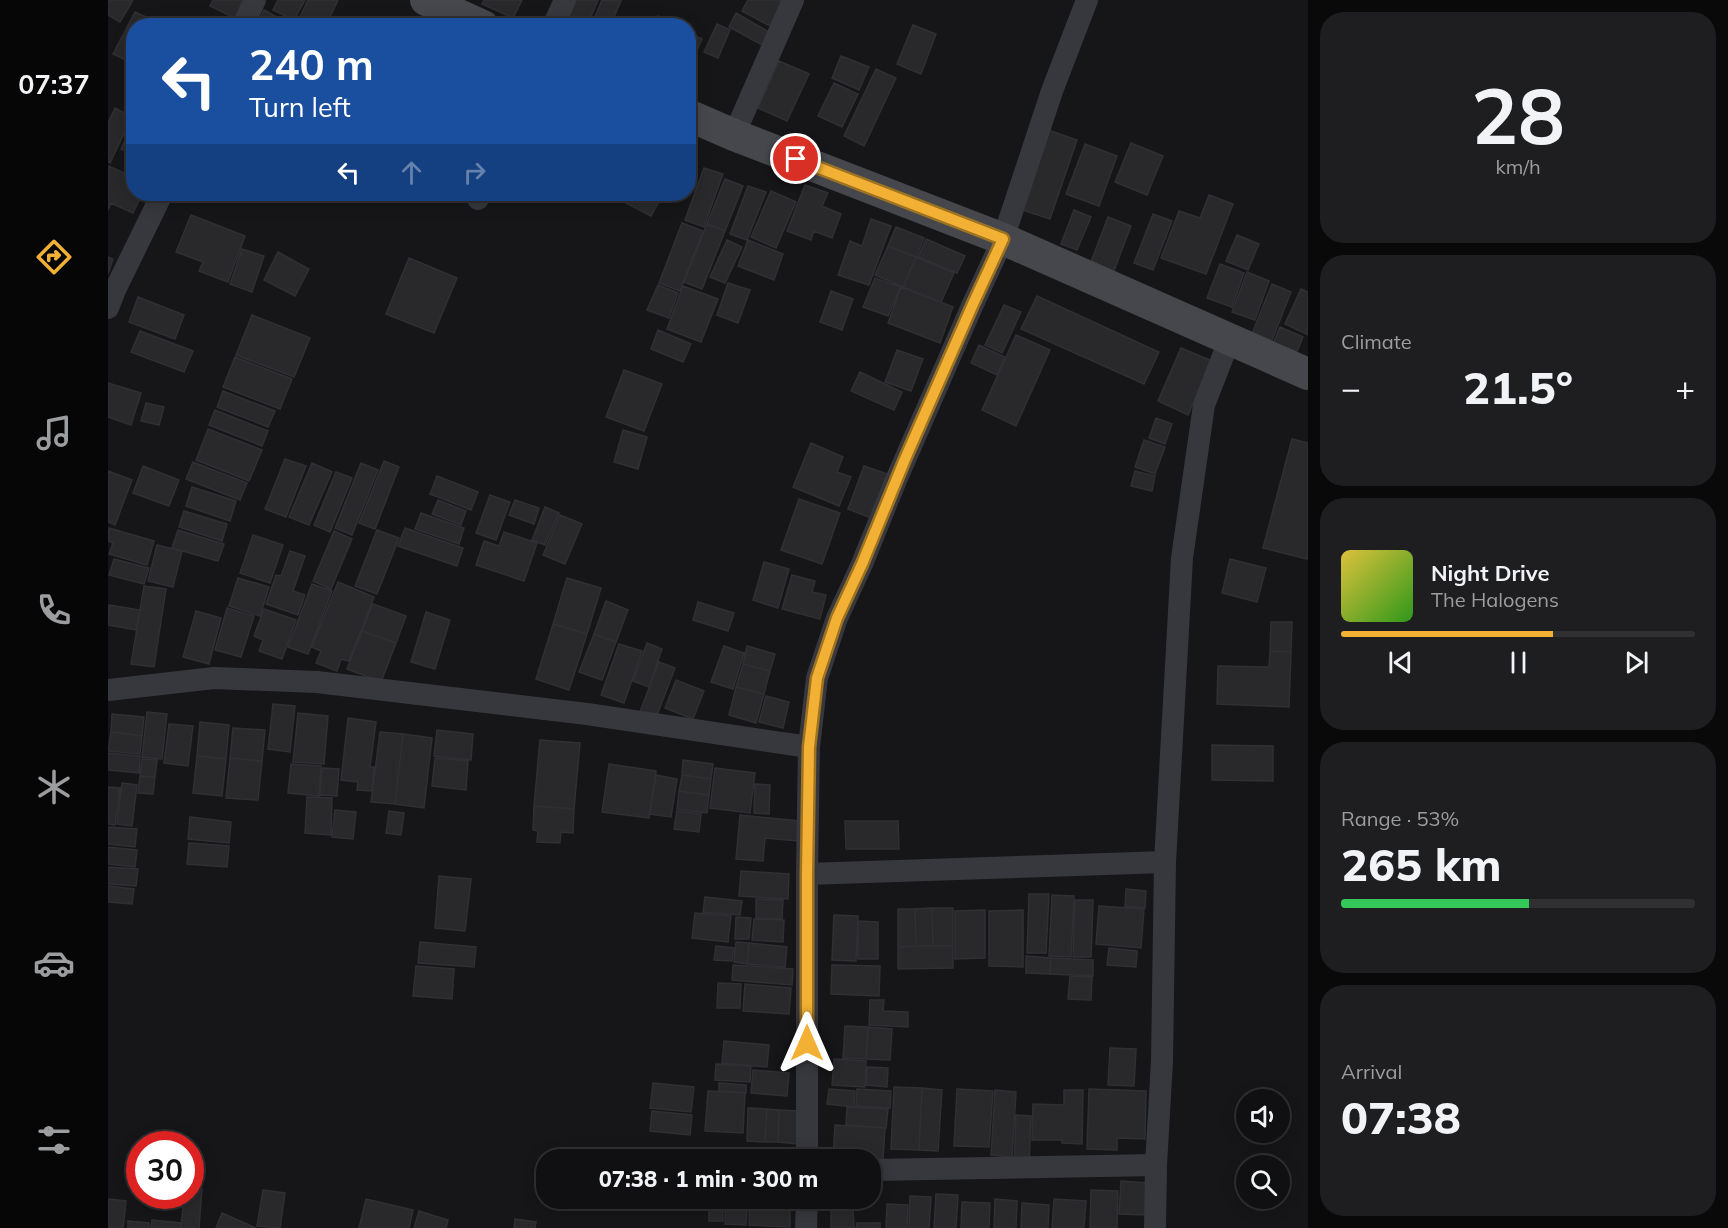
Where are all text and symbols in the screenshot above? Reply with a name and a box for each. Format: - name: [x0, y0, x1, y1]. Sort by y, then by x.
- text: 240 m: [249, 38, 374, 91]
- icon: left: [150, 42, 228, 120]
- text: 28: [1471, 66, 1565, 164]
- text: 07:37: [18, 67, 90, 101]
- text: Turn left: [249, 90, 351, 124]
- pin: [770, 133, 821, 184]
- icon: arrive: [779, 142, 812, 175]
- text: km/h: [1495, 154, 1541, 179]
- icon: left: [332, 156, 365, 189]
- icon: ahead: [395, 156, 428, 189]
- icon: right: [458, 156, 491, 189]
- icon: directions: [33, 236, 75, 278]
- text: Climate: [1341, 329, 1412, 354]
- text: 21.5°: [1463, 359, 1573, 415]
- text: −: [1341, 367, 1361, 408]
- text: +: [1675, 367, 1695, 408]
- icon: music: [33, 412, 75, 454]
- text: Night Drive: [1431, 559, 1550, 587]
- text: The Halogens: [1431, 587, 1559, 612]
- icon: phone: [33, 589, 75, 631]
- icon: previous: [1384, 646, 1417, 679]
- icon: pause: [1502, 646, 1535, 679]
- icon: next: [1620, 646, 1653, 679]
- icon: climate: [33, 766, 75, 808]
- text: Range · 53%: [1341, 806, 1459, 831]
- text: 265 km: [1341, 836, 1502, 892]
- icon: car: [33, 942, 75, 984]
- position arrow: [775, 1011, 839, 1075]
- text: Arrival: [1341, 1059, 1402, 1084]
- map controls: [1236, 1089, 1290, 1209]
- button: sound: [1236, 1089, 1290, 1143]
- text: 07:38: [1341, 1089, 1461, 1145]
- icon: filters: [33, 1119, 75, 1161]
- speed limit sign: 30: [126, 1131, 204, 1209]
- button: search: [1236, 1155, 1290, 1209]
- text: 07:38 · 1 min · 300 m: [599, 1165, 818, 1193]

